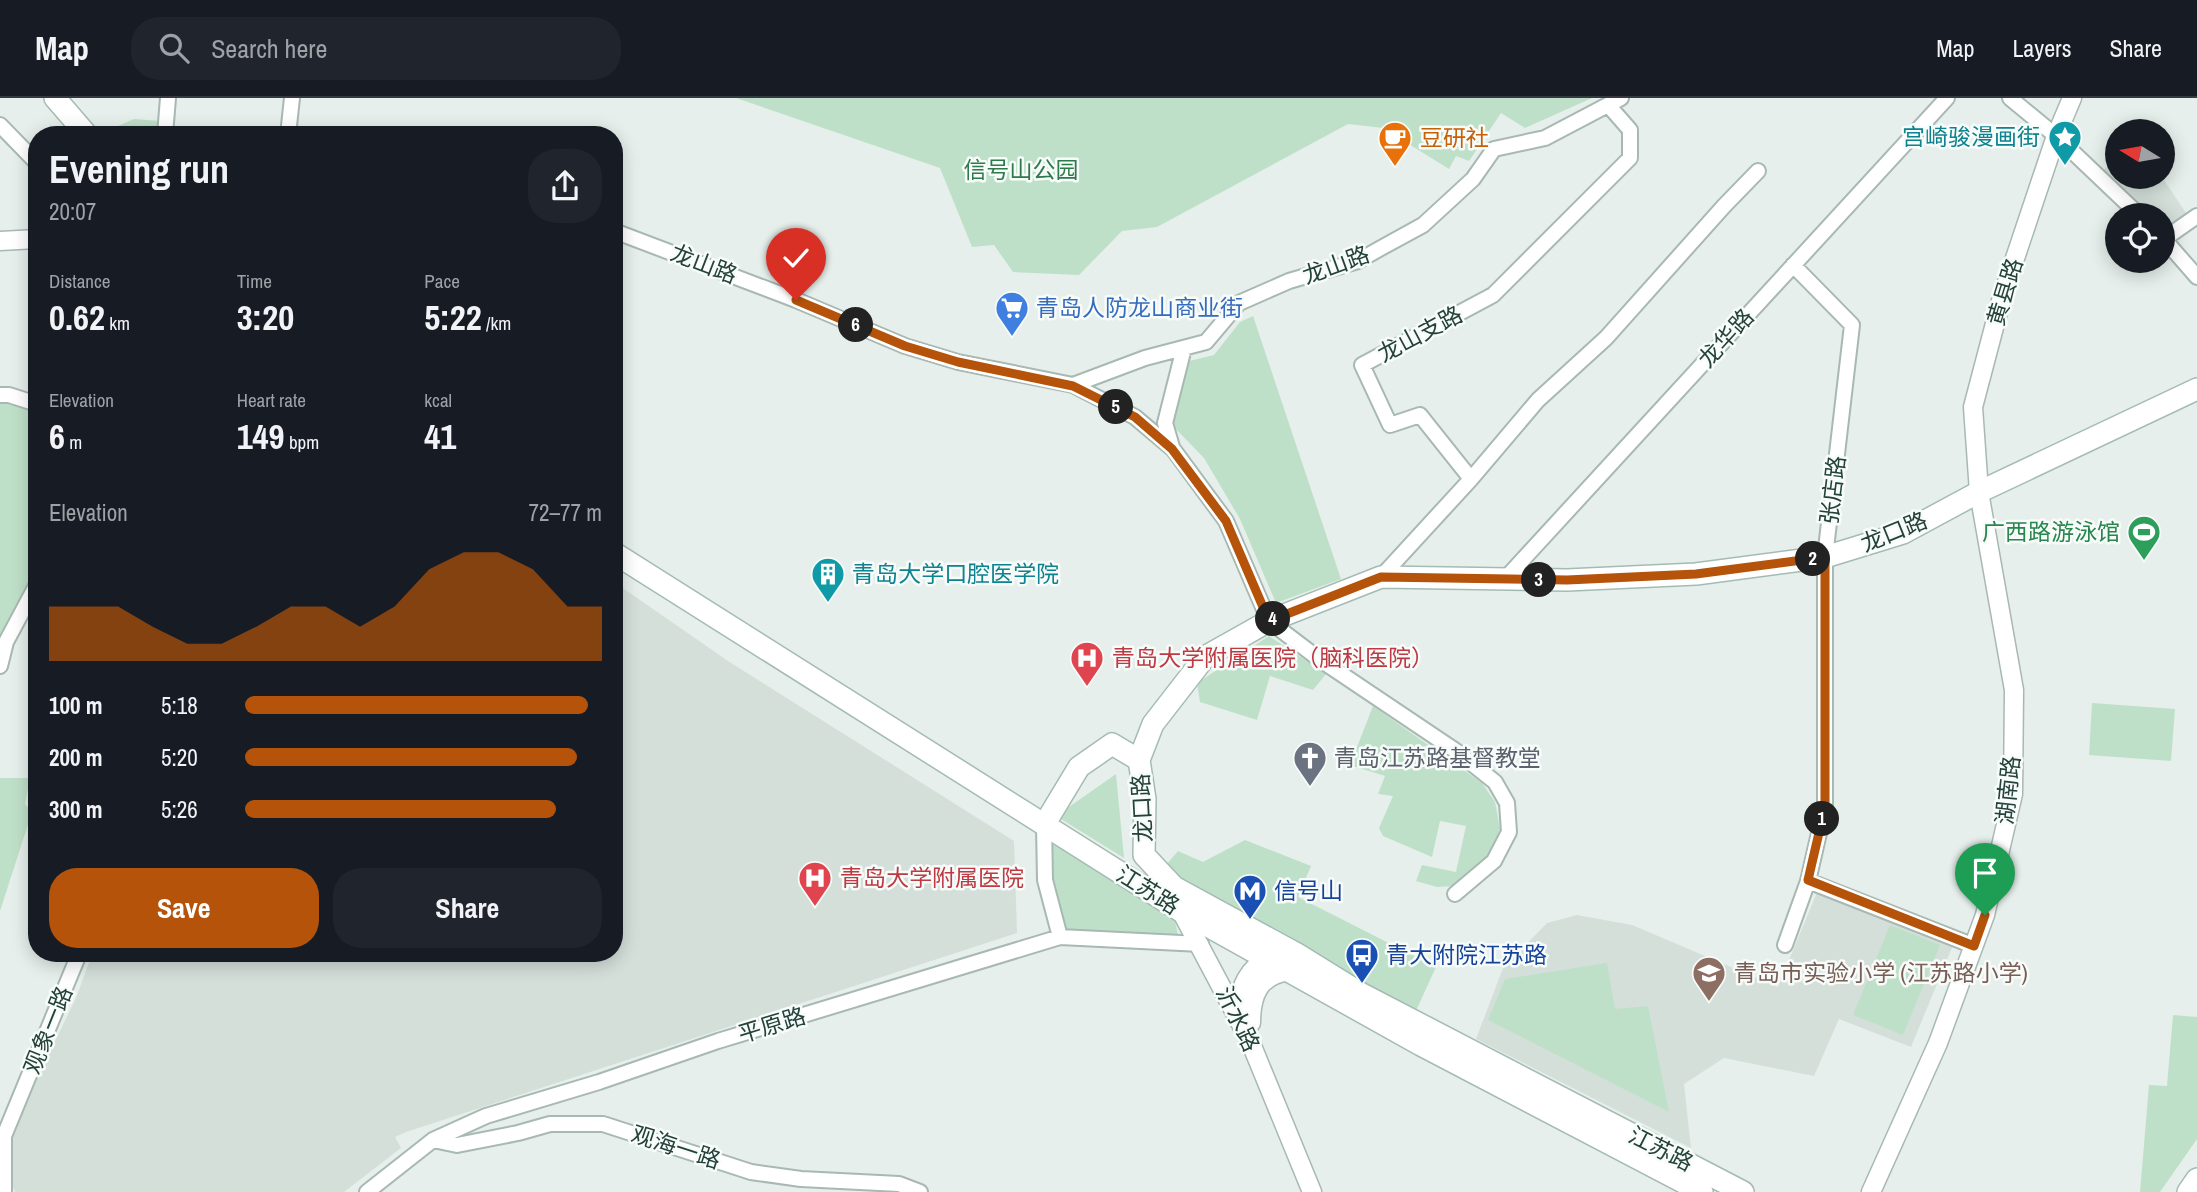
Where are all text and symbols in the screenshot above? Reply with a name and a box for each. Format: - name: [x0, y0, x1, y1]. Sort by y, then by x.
- search box: [131, 17, 621, 80]
- text: Map: [35, 26, 89, 70]
- icon: search: [155, 29, 193, 67]
- text: Search here: [211, 31, 327, 66]
- text: Map: [1936, 32, 1974, 64]
- text: Layers: [2012, 32, 2071, 64]
- text: Share: [2109, 32, 2162, 64]
- place icon: 宫崎骏漫画街: [2046, 118, 2084, 167]
- cafe icon: 豆研社: [1376, 119, 1414, 168]
- north arrow: [2105, 119, 2175, 189]
- map controls: [2105, 119, 2175, 273]
- place label: 宫崎骏漫画街: [1902, 121, 2040, 152]
- place label: 豆研社: [1420, 122, 1489, 153]
- text: Evening run: [49, 144, 229, 195]
- button: share: [528, 149, 602, 223]
- park label: 信号山公园: [964, 154, 1079, 185]
- text: 20:07: [49, 196, 96, 227]
- button: locate: [2105, 203, 2175, 273]
- pin: [766, 228, 826, 300]
- street label: 龙山路: [666, 237, 742, 290]
- street label: 龙山路: [1298, 238, 1374, 291]
- icon: check: [777, 239, 815, 277]
- street label: 黄县路: [1980, 254, 2029, 329]
- text: Distance: [49, 268, 110, 294]
- text: Time: [237, 268, 272, 294]
- text: Pace: [424, 268, 460, 294]
- supermarket icon: 青岛人防龙山商业街: [993, 289, 1031, 338]
- place label: 青岛人防龙山商业街: [1036, 292, 1243, 323]
- text: 0.62: [49, 294, 105, 341]
- text: 3:20: [237, 294, 294, 341]
- text: 5:22: [424, 294, 482, 341]
- street label: 龙山支路: [1372, 298, 1468, 369]
- street label: 龙华路: [1691, 302, 1760, 374]
- pin: 6: [838, 308, 874, 342]
- text: km: [105, 310, 130, 336]
- text: /km: [482, 310, 511, 336]
- text: 6: [851, 311, 860, 337]
- text: Elevation: [49, 387, 114, 413]
- text: Heart rate: [237, 387, 306, 413]
- text: kcal: [424, 387, 452, 413]
- pin: 5: [1098, 390, 1134, 424]
- text: 5: [1111, 393, 1120, 419]
- text: 6: [49, 413, 65, 460]
- text: 149: [237, 413, 285, 460]
- text: 41: [424, 413, 456, 460]
- text: m: [65, 429, 82, 455]
- text: bpm: [285, 429, 319, 455]
- street label: 张店路: [1813, 454, 1852, 526]
- text: Elevation: [49, 497, 128, 528]
- text: 72–77 m: [529, 497, 602, 528]
- street label: 龙口路: [1856, 504, 1932, 559]
- sports icon: 广西路游泳馆: [2125, 513, 2163, 562]
- place label: 广西路游泳馆: [1982, 516, 2120, 547]
- pin: 2: [1796, 542, 1830, 576]
- text: 2: [1808, 545, 1817, 571]
- building icon: 青岛大学口腔医学院: [809, 555, 847, 604]
- place label: 青岛大学口腔医学院: [852, 558, 1059, 589]
- pin: 3: [1522, 562, 1556, 598]
- text: 3: [1534, 566, 1543, 592]
- pin: 4: [1256, 602, 1290, 636]
- text: 4: [1268, 605, 1277, 631]
- hospital icon: 青岛大学附属医院（脑科医院）: [1068, 639, 1106, 688]
- place label: 青岛大学附属医院（脑科医院）: [1112, 642, 1434, 673]
- text: 100 m: [49, 690, 102, 721]
- text: 5:18: [161, 690, 198, 721]
- church icon: 青岛江苏路基督教堂: [1291, 739, 1329, 788]
- text: 200 m: [49, 742, 102, 773]
- text: 5:20: [161, 742, 198, 773]
- place label: 青岛江苏路基督教堂: [1334, 742, 1541, 773]
- street label: 湖南路: [1988, 754, 2027, 826]
- street label: 龙口路: [1124, 773, 1159, 843]
- text: 300 m: [49, 794, 102, 825]
- text: 5:26: [161, 794, 198, 825]
- pin: 1: [1804, 802, 1840, 836]
- text: 1: [1817, 805, 1826, 831]
- pin: [1955, 843, 2015, 915]
- icon: arrive: [1966, 854, 2004, 892]
- street label: 江苏路: [1111, 858, 1186, 921]
- hospital icon: 青岛大学附属医院: [796, 859, 834, 908]
- place label: 青岛大学附属医院: [840, 862, 1024, 893]
- button: Save: [49, 868, 319, 948]
- button: Share: [333, 868, 602, 948]
- metro station icon: 信号山: [1231, 872, 1269, 921]
- place label: 信号山: [1274, 875, 1343, 906]
- bus stop icon: 青大附院江苏路: [1343, 936, 1381, 985]
- place label: 青大附院江苏路: [1386, 939, 1547, 970]
- school or university icon: 青岛市实验小学 (江苏路小学): [1690, 954, 1728, 1003]
- place label: 青岛市实验小学 (江苏路小学): [1734, 957, 2028, 988]
- street label: 观象一路: [16, 981, 79, 1078]
- street label: 沂水路: [1209, 981, 1268, 1057]
- street label: 平原路: [734, 1000, 809, 1049]
- street label: 观海一路: [628, 1118, 725, 1175]
- street label: 江苏路: [1623, 1119, 1699, 1178]

